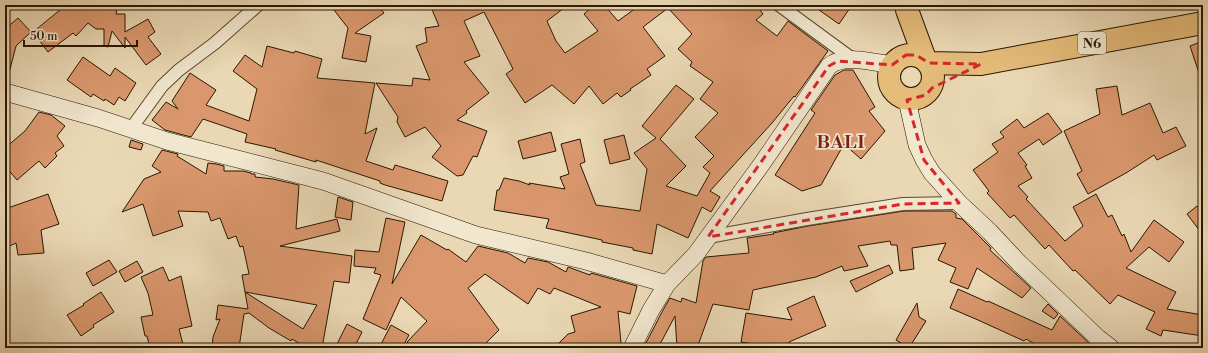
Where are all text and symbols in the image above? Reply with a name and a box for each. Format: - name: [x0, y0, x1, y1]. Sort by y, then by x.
- scale bar: [24, 22, 137, 48]
- text: 50 m: [30, 29, 58, 44]
- road number: N6: [1078, 32, 1106, 54]
- district label: BALI: [816, 131, 866, 154]

